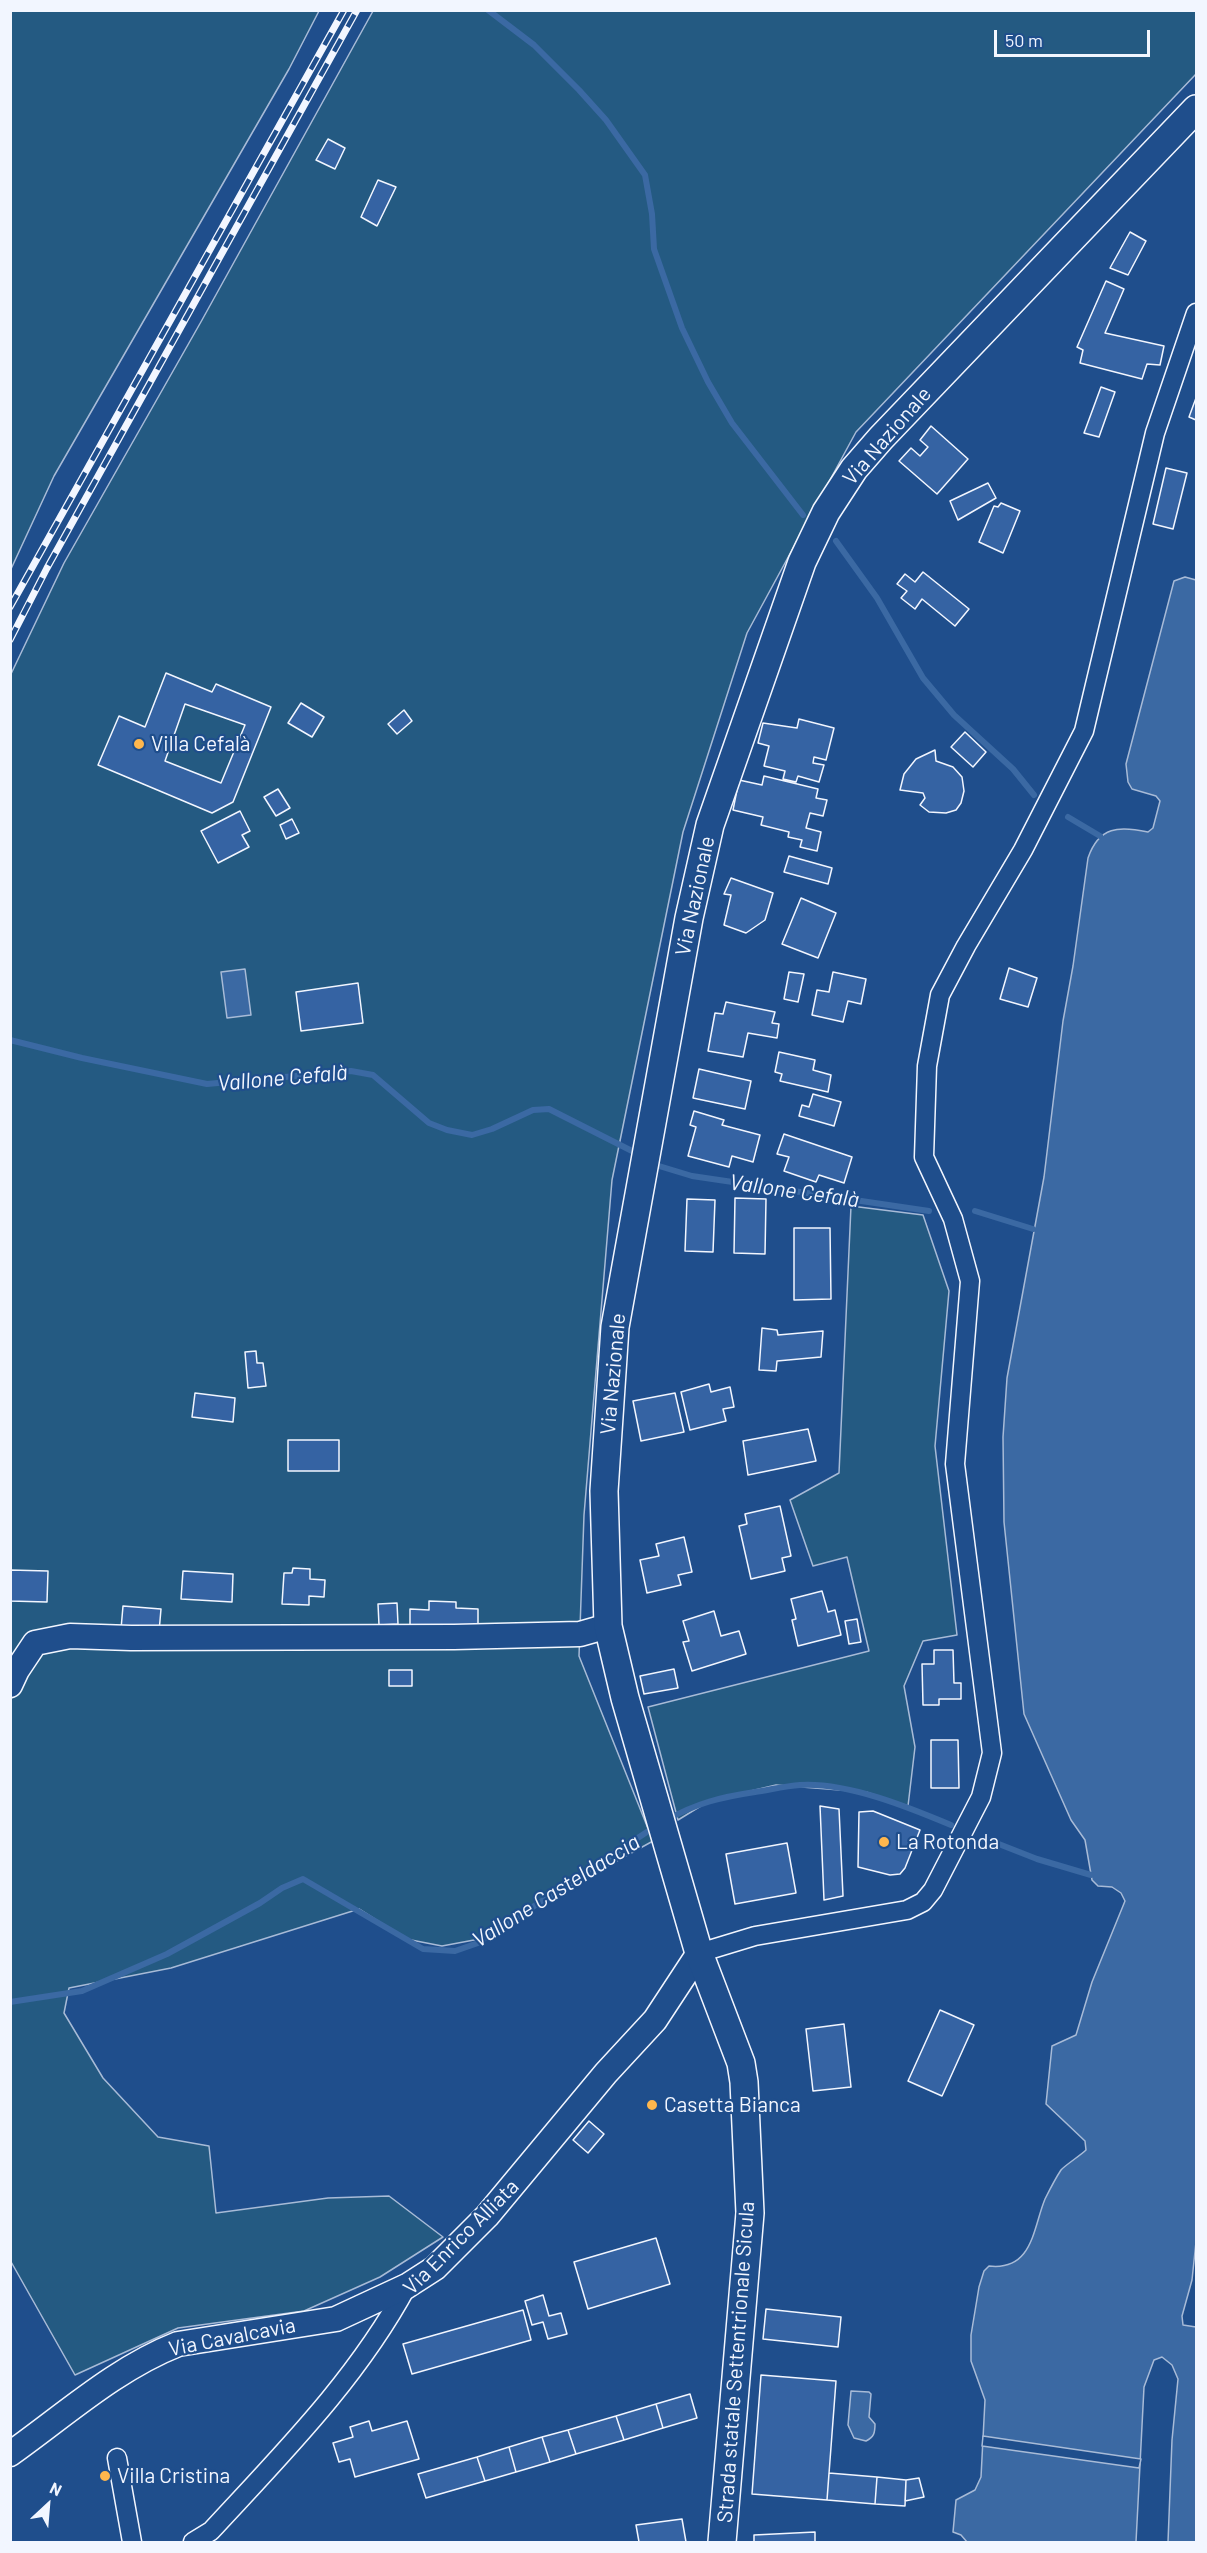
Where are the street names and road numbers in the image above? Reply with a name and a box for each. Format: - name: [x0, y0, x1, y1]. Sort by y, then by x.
- street label: Via Nazionale: [838, 382, 936, 490]
- street label: Via Nazionale: [670, 834, 720, 958]
- street label: Via Nazionale: [595, 1312, 631, 1436]
- street label: Via Enrico Alliata: [398, 2174, 524, 2300]
- street label: Strada statale Settentrionale Sicula: [712, 2200, 760, 2524]
- street label: Via Cavalcavia: [166, 2312, 298, 2362]

